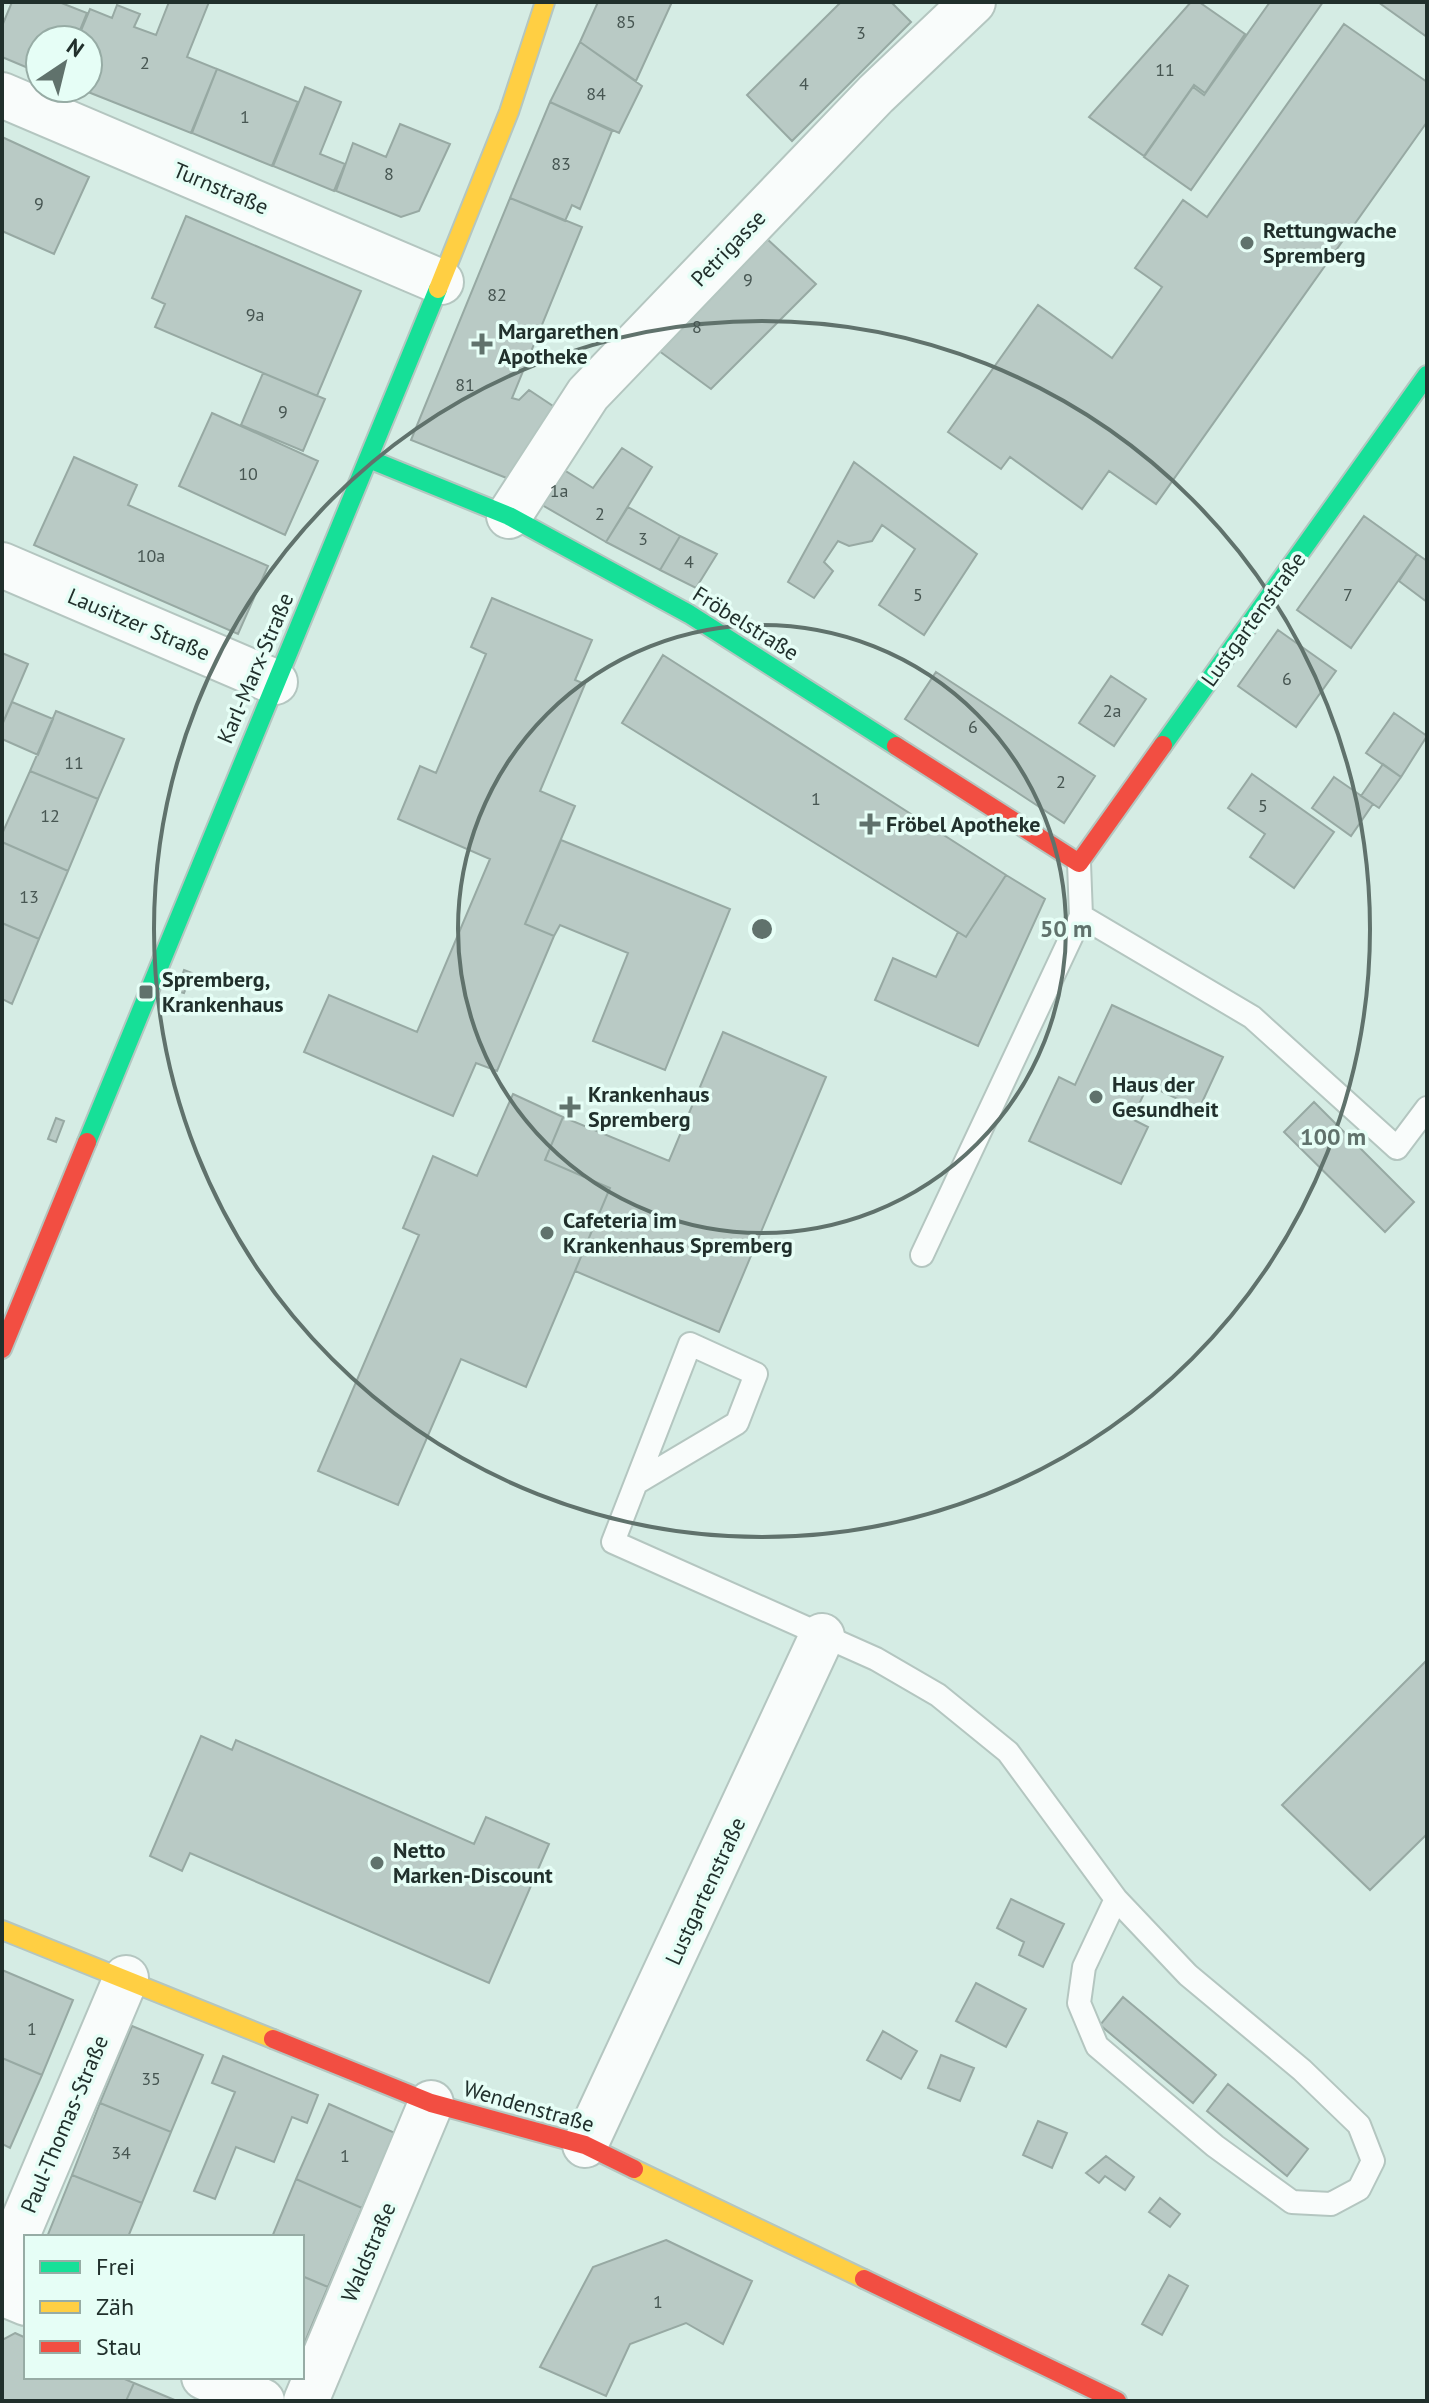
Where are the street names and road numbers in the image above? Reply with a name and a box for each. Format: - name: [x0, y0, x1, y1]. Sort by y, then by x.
- street label: Turnstraße: [169, 155, 273, 221]
- street label: Petrigasse: [685, 204, 771, 292]
- street label: Lustgartenstraße: [1195, 546, 1311, 692]
- street label: Fröbelstraße: [688, 579, 804, 667]
- street label: Lausitzer Straße: [64, 581, 214, 667]
- street label: Karl-Marx-Straße: [211, 588, 299, 748]
- street label: Lustgartenstraße: [659, 1813, 751, 1969]
- street label: Paul-Thomas-Straße: [14, 2031, 114, 2217]
- street label: Wendenstraße: [460, 2074, 598, 2138]
- street label: Waldstraße: [334, 2198, 402, 2306]

